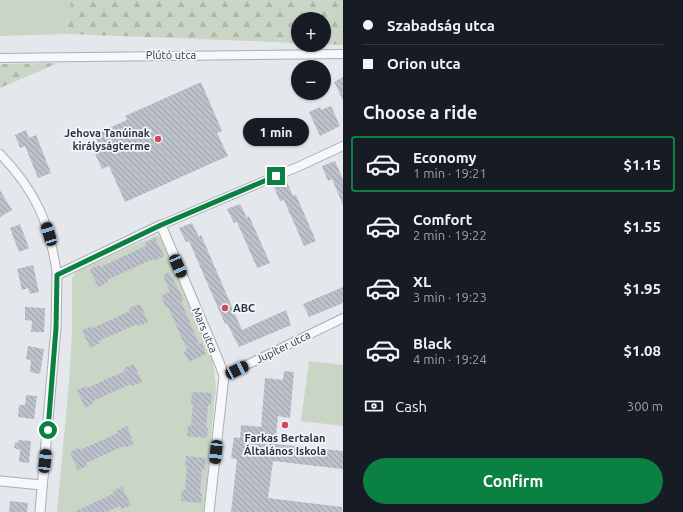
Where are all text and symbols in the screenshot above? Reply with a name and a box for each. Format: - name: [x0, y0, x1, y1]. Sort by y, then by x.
- map controls: [291, 12, 331, 100]
- button: +: [291, 12, 331, 52]
- text: Szabadság utca: [387, 17, 495, 34]
- street label: Plútó utca: [146, 49, 196, 61]
- text: Orion utca: [387, 55, 461, 72]
- button: −: [291, 60, 331, 100]
- text: Choose a ride: [363, 102, 477, 122]
- callout: 1 min: [243, 118, 309, 146]
- text: 1 min: [260, 125, 292, 139]
- place label: Jehova Tanúinak királyságterme: [64, 127, 151, 152]
- marker: Jehova Tanúinak királyságterme: [153, 134, 163, 144]
- icon: car: [365, 146, 401, 182]
- text: Economy: [413, 149, 477, 166]
- text: $1.15: [623, 156, 661, 173]
- text: 1 min · 19:21: [413, 166, 487, 180]
- route end: [267, 167, 285, 185]
- icon: car: [365, 208, 401, 244]
- text: Comfort: [413, 211, 472, 228]
- text: $1.55: [623, 218, 661, 235]
- car: [40, 221, 58, 247]
- text: 2 min · 19:22: [413, 228, 487, 242]
- car: [168, 253, 188, 279]
- icon: car: [365, 270, 401, 306]
- text: XL: [413, 273, 431, 290]
- text: $1.95: [623, 280, 661, 297]
- text: 3 min · 19:23: [413, 290, 487, 304]
- place label: ABC: [233, 302, 255, 314]
- marker: ABC: [220, 303, 230, 313]
- street label: Mars utca: [190, 306, 220, 354]
- street label: Jupiter utca: [254, 329, 312, 365]
- icon: car: [365, 332, 401, 368]
- text: Black: [413, 335, 452, 352]
- text: $1.08: [623, 342, 661, 359]
- text: 4 min · 19:24: [413, 352, 487, 366]
- car: [224, 359, 250, 381]
- icon: cash: [363, 395, 385, 417]
- text: Cash: [395, 398, 427, 415]
- text: 300 m: [627, 399, 663, 413]
- marker: Farkas Bertalan Általános Iskola: [280, 420, 290, 430]
- route start: [39, 421, 57, 439]
- place label: Farkas Bertalan Általános Iskola: [244, 432, 326, 457]
- car: [209, 439, 223, 465]
- car: [38, 448, 52, 474]
- button: Confirm: [363, 458, 663, 504]

